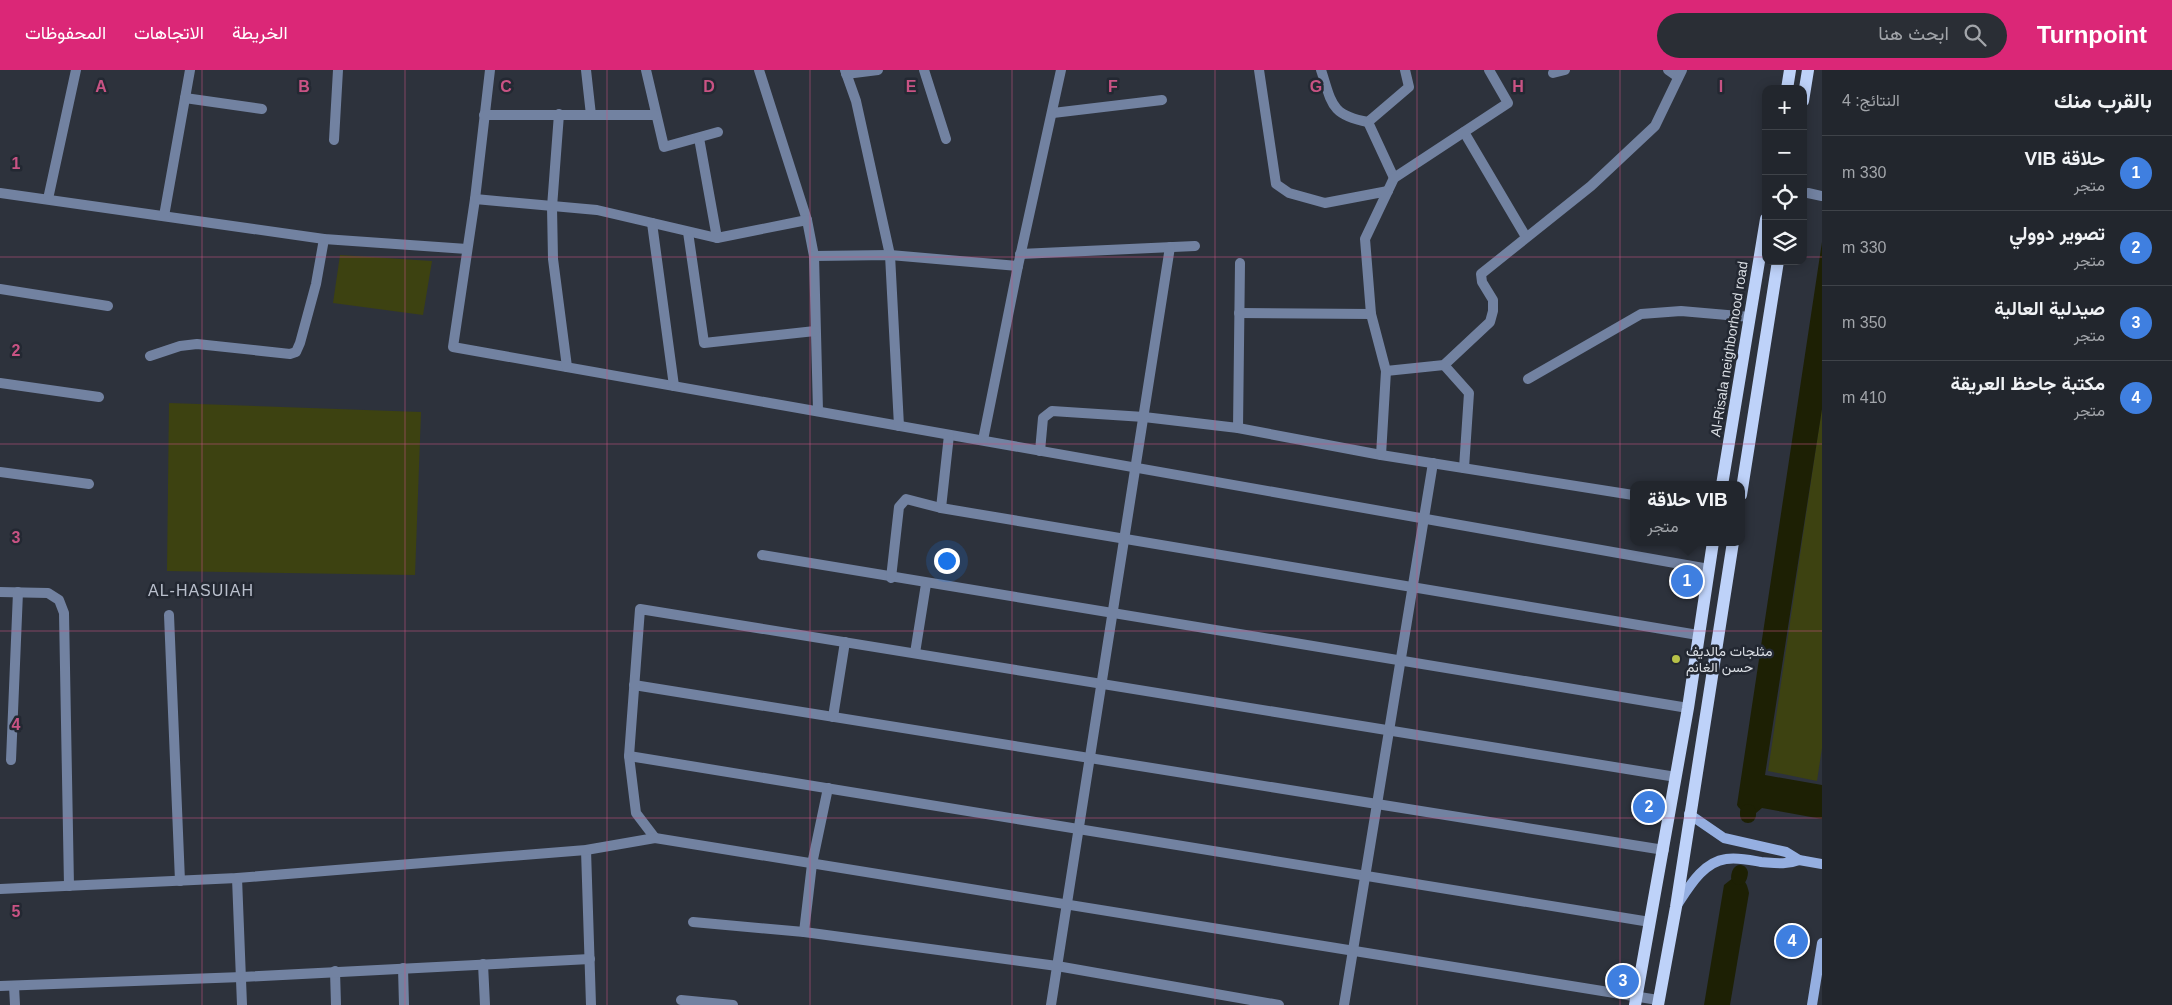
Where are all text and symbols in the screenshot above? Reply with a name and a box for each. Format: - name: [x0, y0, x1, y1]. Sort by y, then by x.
- search box: [1657, 13, 2007, 58]
- icon: search: [1961, 21, 1989, 49]
- text: Turnpoint: [2037, 21, 2147, 48]
- text: المحفوظات: [25, 23, 106, 43]
- text: الاتجاهات: [134, 23, 204, 43]
- text: الخريطة: [232, 23, 288, 43]
- text: ابحث هنا: [1878, 23, 1949, 44]
- text: A: [95, 78, 107, 95]
- text: B: [298, 78, 310, 95]
- text: C: [500, 78, 512, 95]
- text: D: [703, 78, 715, 95]
- text: E: [906, 78, 917, 95]
- text: F: [1108, 78, 1118, 95]
- text: G: [1310, 78, 1322, 95]
- text: H: [1512, 78, 1524, 95]
- text: I: [1719, 78, 1723, 95]
- map controls: [1762, 85, 1807, 265]
- button: +: [1762, 85, 1807, 130]
- text: بالقرب منك: [2054, 89, 2152, 112]
- text: النتائج: 4: [1842, 92, 1900, 109]
- button: −: [1762, 130, 1807, 175]
- text: حلاقة VIB: [2025, 148, 2105, 169]
- text: 1: [12, 155, 21, 172]
- text: 330 m: [1842, 164, 1886, 181]
- text: 1: [2132, 164, 2140, 181]
- button: locate: [1762, 175, 1807, 220]
- text: متجر: [2074, 177, 2105, 194]
- button: layers: [1762, 220, 1807, 265]
- text: تصوير دوولي: [2009, 223, 2105, 244]
- text: 330 m: [1842, 239, 1886, 256]
- text: 2: [2132, 239, 2140, 256]
- text: متجر: [2074, 252, 2105, 269]
- street label: Al-Risala neighborhood road: [1707, 260, 1751, 438]
- text: صيدلية العالية: [1994, 298, 2105, 319]
- text: 350 m: [1842, 314, 1886, 331]
- text: 3: [2132, 314, 2140, 331]
- text: متجر: [2074, 327, 2105, 344]
- text: 2: [12, 342, 21, 359]
- text: مكتبة جاحظ العريقة: [1950, 373, 2105, 394]
- text: 410 m: [1842, 389, 1886, 406]
- text: 4: [2132, 389, 2140, 406]
- text: متجر: [2074, 402, 2105, 419]
- popup: [1630, 481, 1745, 546]
- text: حلاقة VIB: [1647, 489, 1728, 510]
- text: متجر: [1647, 518, 1679, 535]
- text: 3: [12, 529, 21, 546]
- your location: [934, 548, 960, 574]
- pin: 1: [1671, 562, 1703, 600]
- district label: AL-HASUIAH: [148, 582, 254, 599]
- place label: مثلجات مالديف حسن الغانم: [1686, 643, 1773, 676]
- marker: مثلجات مالديف حسن الغانم: [1670, 653, 1682, 665]
- text: 4: [12, 716, 21, 733]
- pin: 2: [1633, 788, 1665, 826]
- text: 5: [12, 903, 21, 920]
- pin: 4: [1776, 922, 1808, 960]
- pin: 3: [1607, 962, 1639, 1000]

